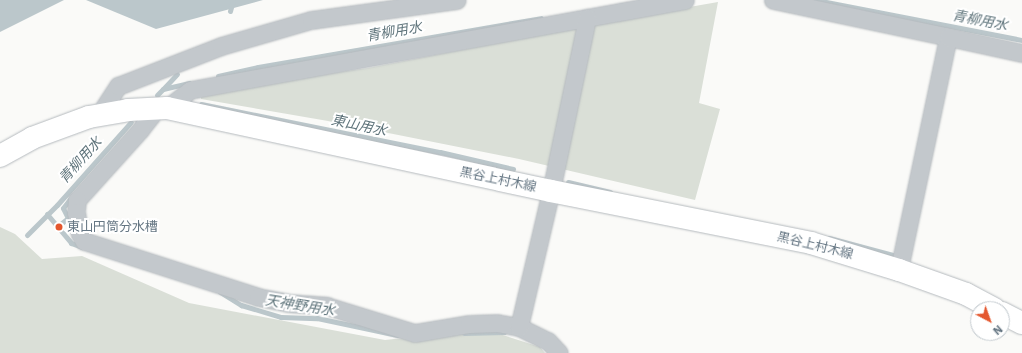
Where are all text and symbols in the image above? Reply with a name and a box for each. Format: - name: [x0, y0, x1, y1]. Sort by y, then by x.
- water label: 青柳用水: [951, 6, 1009, 34]
- water label: 青柳用水: [365, 18, 423, 44]
- water label: 東山用水: [330, 111, 388, 139]
- water label: 青柳用水: [55, 134, 105, 186]
- street label: 黒谷上村木線: [458, 164, 538, 196]
- place label: 東山円筒分水槽: [67, 219, 158, 235]
- marker: 東山円筒分水槽: [54, 222, 64, 232]
- street label: 黒谷上村木線: [775, 229, 855, 263]
- water label: 天神野用水: [264, 291, 336, 319]
- north arrow: [970, 301, 1010, 341]
- text: N: [990, 322, 1005, 337]

